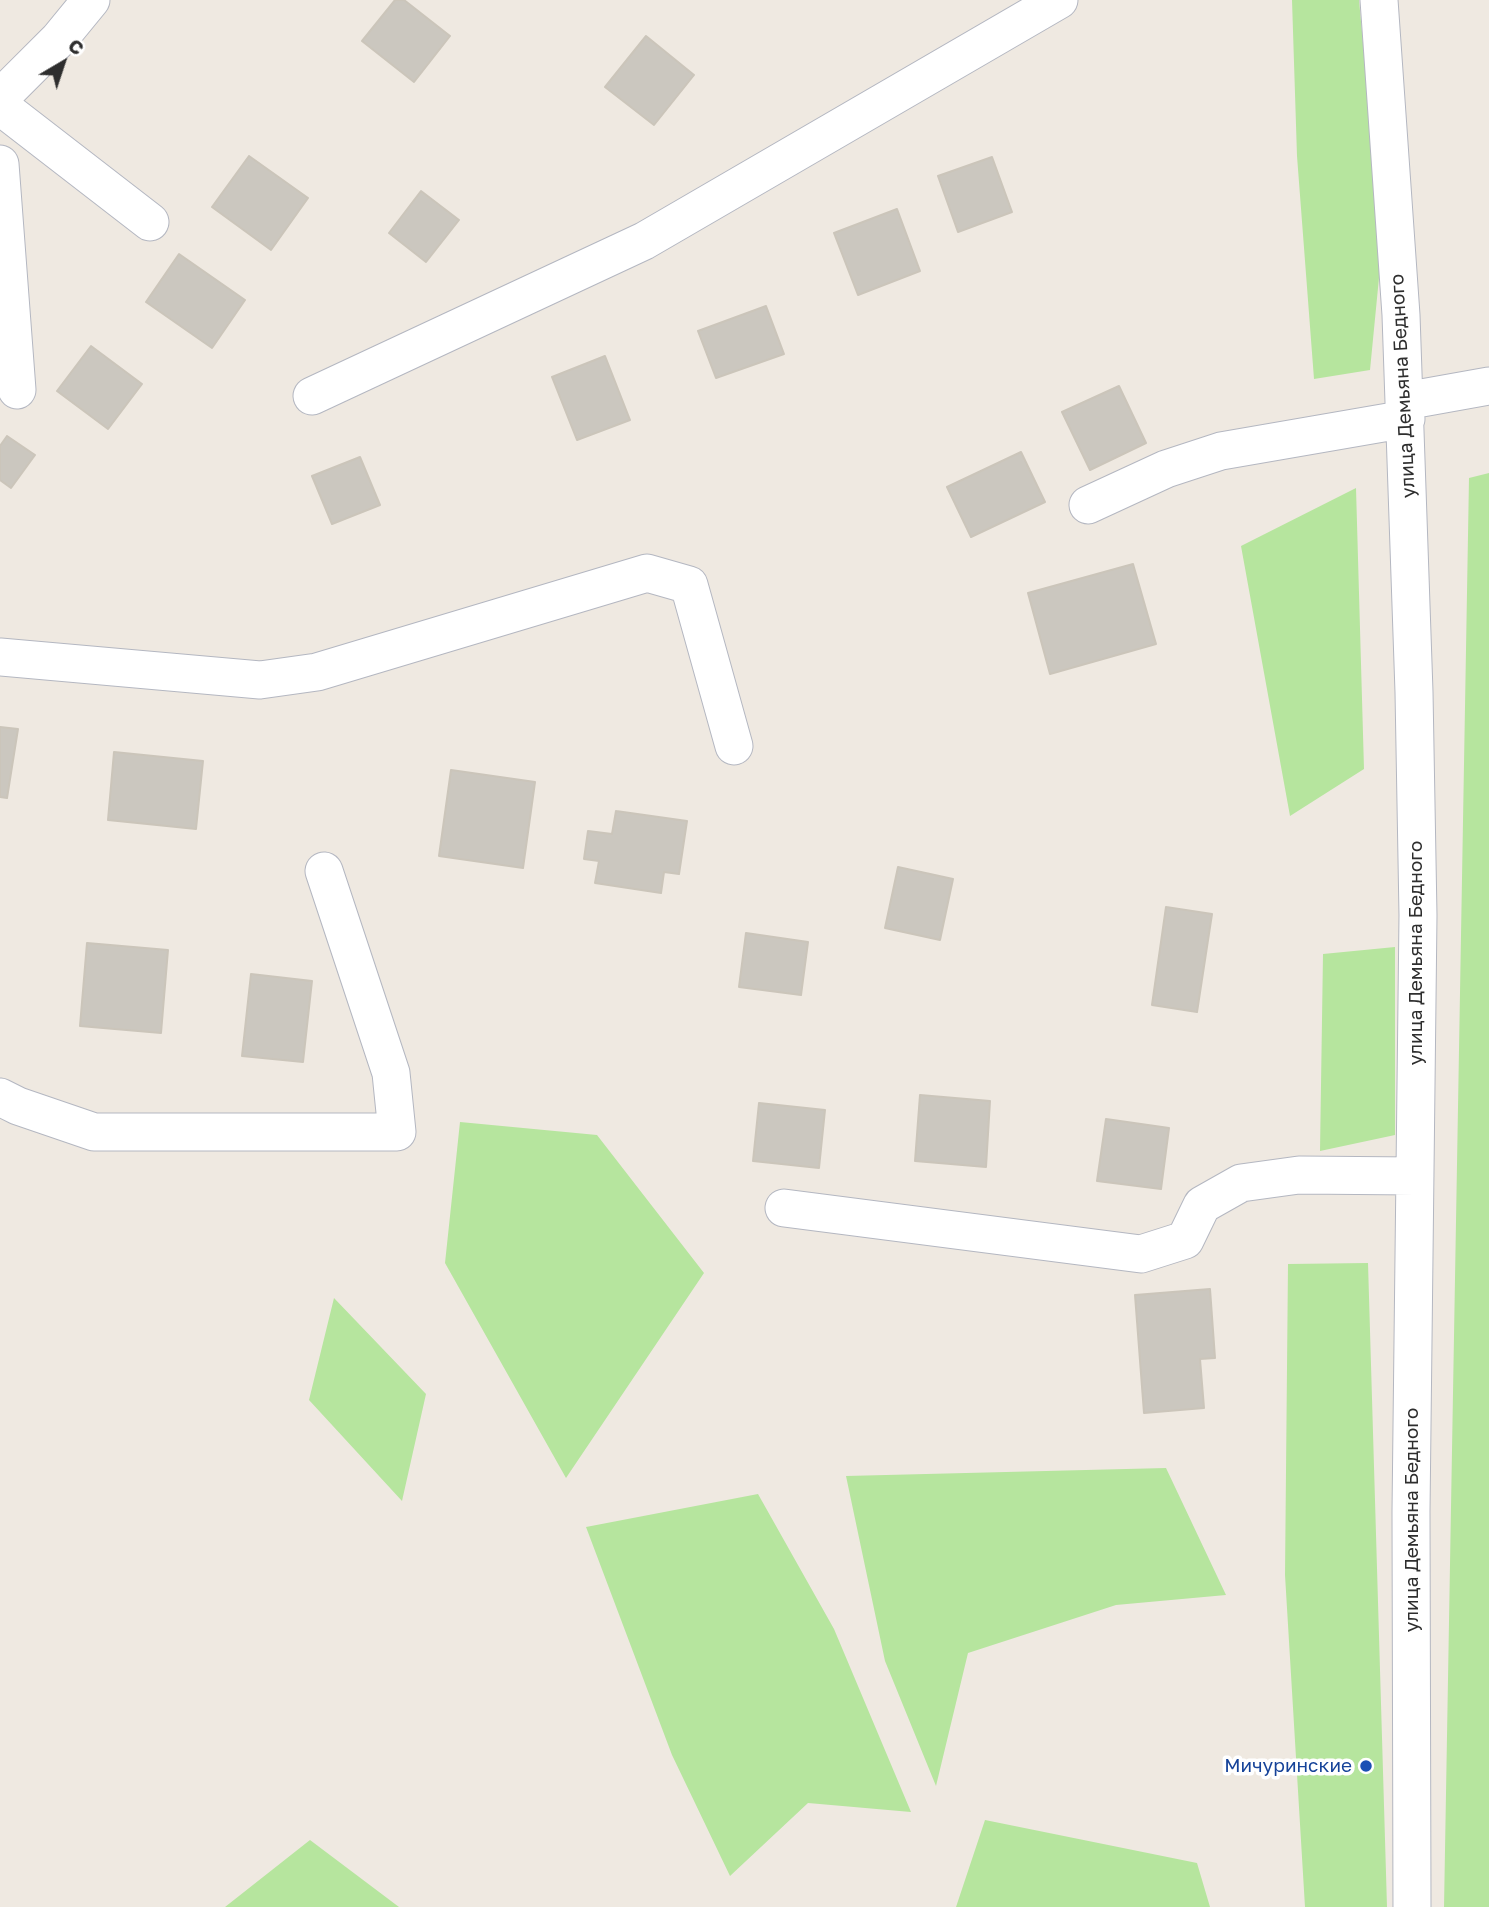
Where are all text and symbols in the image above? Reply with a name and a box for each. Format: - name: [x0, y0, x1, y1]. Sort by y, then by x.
- north arrow: [28, 28, 98, 98]
- text: С: [64, 33, 89, 59]
- street label: улица Демьяна Бедного: [1386, 273, 1420, 499]
- street label: улица Демьяна Бедного: [1405, 841, 1427, 1065]
- street label: улица Демьяна Бедного: [1401, 1408, 1423, 1632]
- place label: Мичуринские: [1224, 1755, 1352, 1777]
- marker: Мичуринские: [1358, 1758, 1374, 1774]

